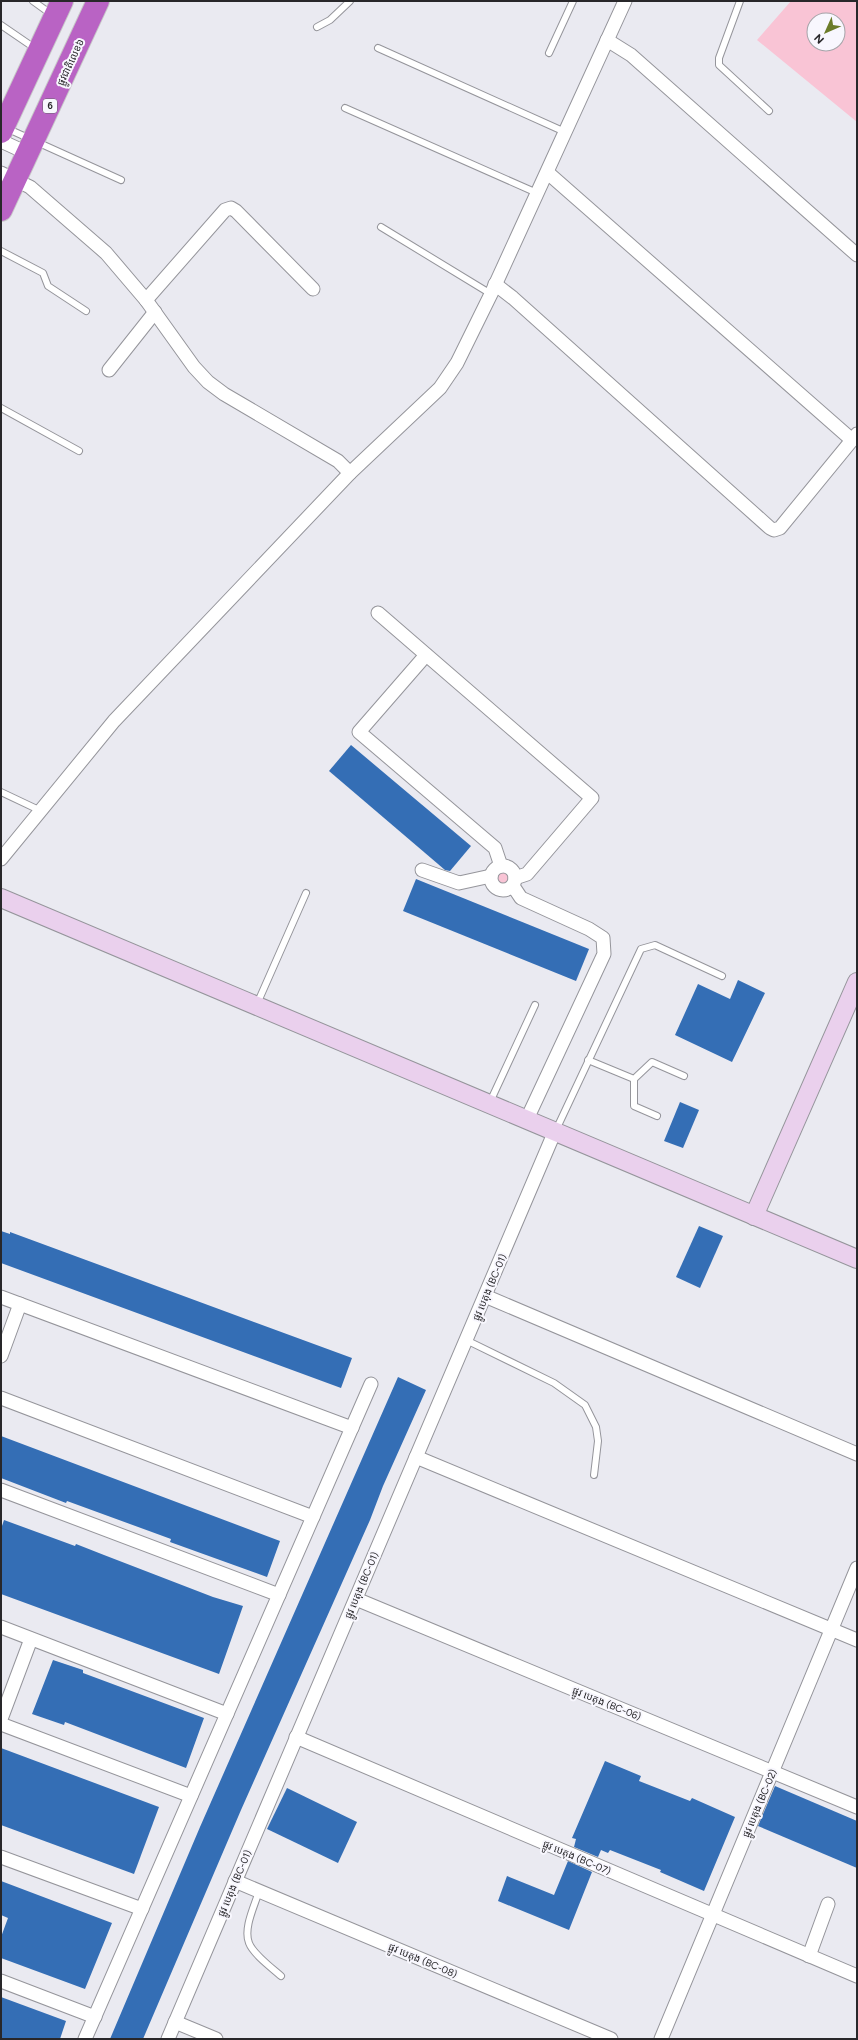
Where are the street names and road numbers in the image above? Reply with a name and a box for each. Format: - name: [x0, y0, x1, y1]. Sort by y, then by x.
- street label: ផ្លូវជាតិលេខ៦: [54, 37, 90, 89]
- road number: 6: [43, 99, 57, 113]
- street label: ផ្លូវ បេតុង (BC-01): [469, 1252, 512, 1324]
- street label: ផ្លូវ បេតុង (BC-01): [341, 1550, 384, 1622]
- street label: ផ្លូវ បេតុង (BC-06): [569, 1684, 643, 1726]
- street label: ផ្លូវ បេតុង (BC-02): [739, 1767, 782, 1840]
- street label: ផ្លូវ បេតុង (BC-07): [540, 1837, 613, 1880]
- street label: ផ្លូវ បេតុង (BC-01): [214, 1848, 257, 1920]
- street label: ផ្លូវ បេតុង (BC-08): [385, 1940, 459, 1984]

